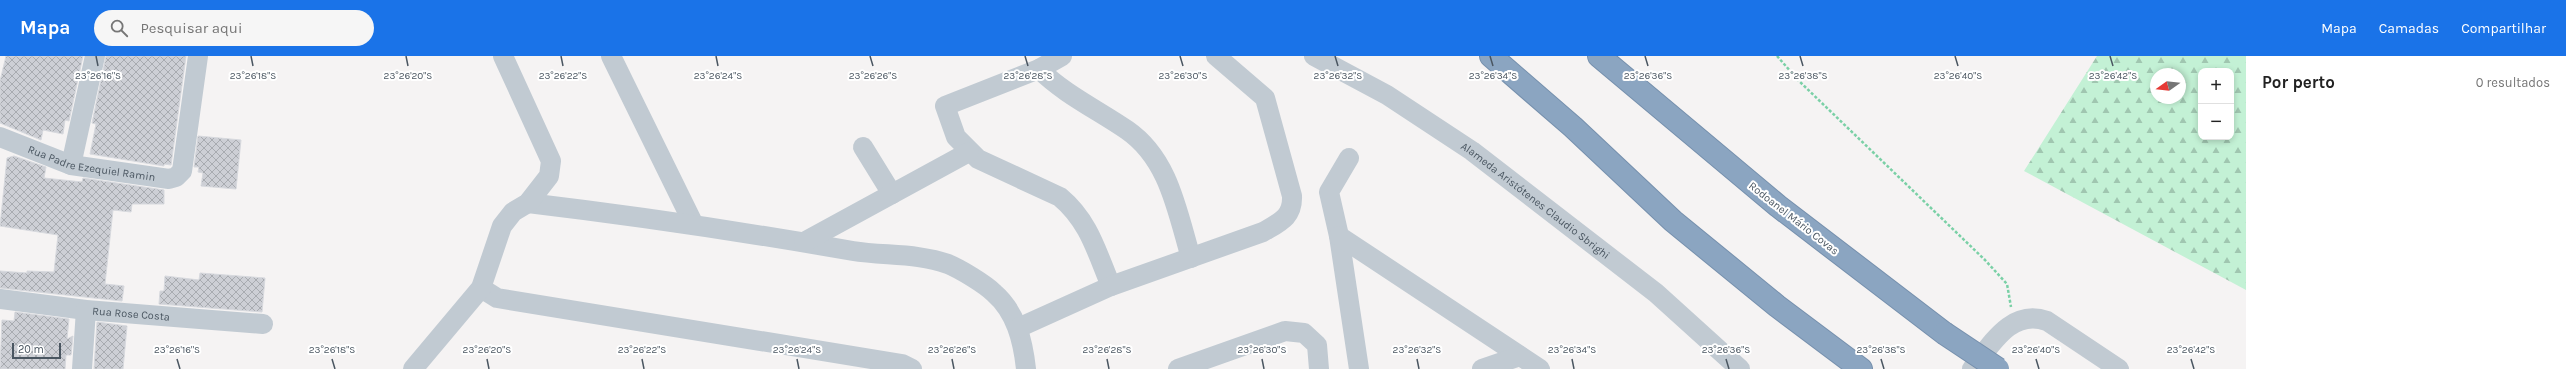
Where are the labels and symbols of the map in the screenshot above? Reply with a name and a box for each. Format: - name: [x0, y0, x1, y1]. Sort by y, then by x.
- north arrow: [2150, 68, 2186, 104]
- text: 23°26'16"S: [75, 70, 121, 82]
- text: 23°26'18"S: [230, 70, 276, 82]
- text: 23°26'20"S: [384, 70, 432, 82]
- text: 23°26'22"S: [539, 70, 587, 82]
- text: 23°26'24"S: [694, 70, 742, 82]
- text: 23°26'26"S: [849, 70, 897, 82]
- text: 23°26'28"S: [1003, 70, 1053, 82]
- text: 23°26'30"S: [1159, 70, 1207, 82]
- text: 23°26'32"S: [1314, 70, 1362, 82]
- text: 23°26'34"S: [1469, 70, 1517, 82]
- text: 23°26'36"S: [1624, 70, 1672, 82]
- text: 23°26'38"S: [1778, 70, 1828, 82]
- text: 23°26'40"S: [1934, 70, 1982, 82]
- text: 23°26'42"S: [2089, 70, 2137, 82]
- street label: Alameda Aristótenes Claudio Sbrighi: [1458, 140, 1612, 262]
- street label: Rua Padre Ezequiel Ramin: [26, 143, 156, 184]
- street label: Rodoanel Mário Covas: [1746, 179, 1841, 258]
- street label: Rua Rose Costa: [92, 305, 170, 324]
- scale bar: [12, 341, 61, 360]
- text: 23°26'16"S: [154, 344, 200, 356]
- text: 23°26'18"S: [309, 344, 355, 356]
- text: 23°26'20"S: [463, 344, 511, 356]
- text: 23°26'22"S: [618, 344, 666, 356]
- text: 23°26'24"S: [773, 344, 821, 356]
- text: 23°26'26"S: [928, 344, 976, 356]
- text: 23°26'28"S: [1082, 344, 1132, 356]
- text: 23°26'30"S: [1238, 344, 1286, 356]
- text: 23°26'32"S: [1393, 344, 1441, 356]
- text: 23°26'34"S: [1548, 344, 1596, 356]
- text: 23°26'36"S: [1702, 344, 1750, 356]
- text: 23°26'38"S: [1856, 344, 1906, 356]
- text: 23°26'40"S: [2012, 344, 2060, 356]
- text: 23°26'42"S: [2167, 344, 2215, 356]

